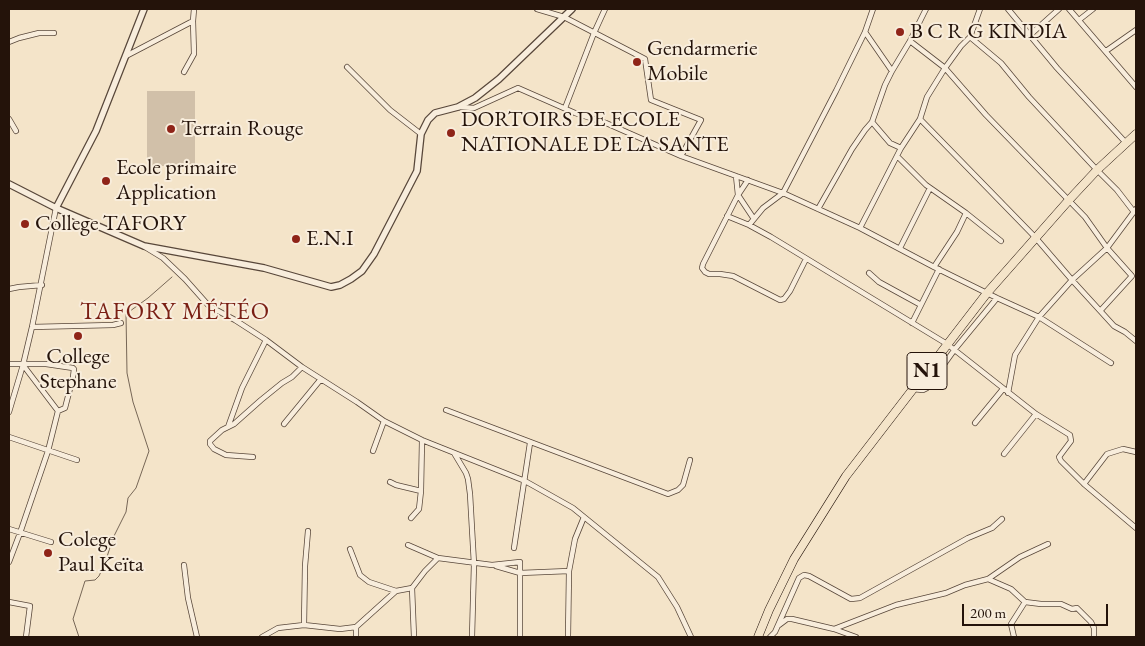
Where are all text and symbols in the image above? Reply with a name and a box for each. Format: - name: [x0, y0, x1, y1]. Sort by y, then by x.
- place label: B C R G KINDIA: [910, 19, 1067, 45]
- marker: B C R G KINDIA: [894, 26, 906, 38]
- place label: Gendarmerie Mobile: [647, 36, 758, 88]
- marker: Gendarmerie Mobile: [631, 56, 643, 68]
- place label: DORTOIRS DE ECOLE NATIONALE DE LA SANTE: [461, 107, 729, 158]
- place label: Terrain Rouge: [181, 116, 303, 142]
- marker: Terrain Rouge: [165, 123, 177, 135]
- marker: DORTOIRS DE ECOLE NATIONALE DE LA SANTE: [445, 127, 457, 139]
- place label: Ecole primaire Application: [116, 155, 237, 206]
- marker: Ecole primaire Application: [100, 175, 112, 187]
- place label: College TAFORY: [35, 211, 186, 237]
- marker: College TAFORY: [19, 218, 31, 230]
- place label: E.N.I: [306, 226, 353, 252]
- marker: E.N.I: [290, 233, 302, 245]
- district label: TAFORY MÉTÉO: [78, 298, 272, 326]
- marker: College Stephane: [72, 330, 84, 342]
- place label: College Stephane: [39, 344, 117, 396]
- road number: N1: [907, 352, 947, 390]
- place label: Colege Paul Keïta: [58, 527, 144, 578]
- marker: Colege Paul Keïta: [42, 547, 54, 559]
- scale bar: [965, 594, 1111, 626]
- text: 200 m: [970, 603, 1006, 622]

